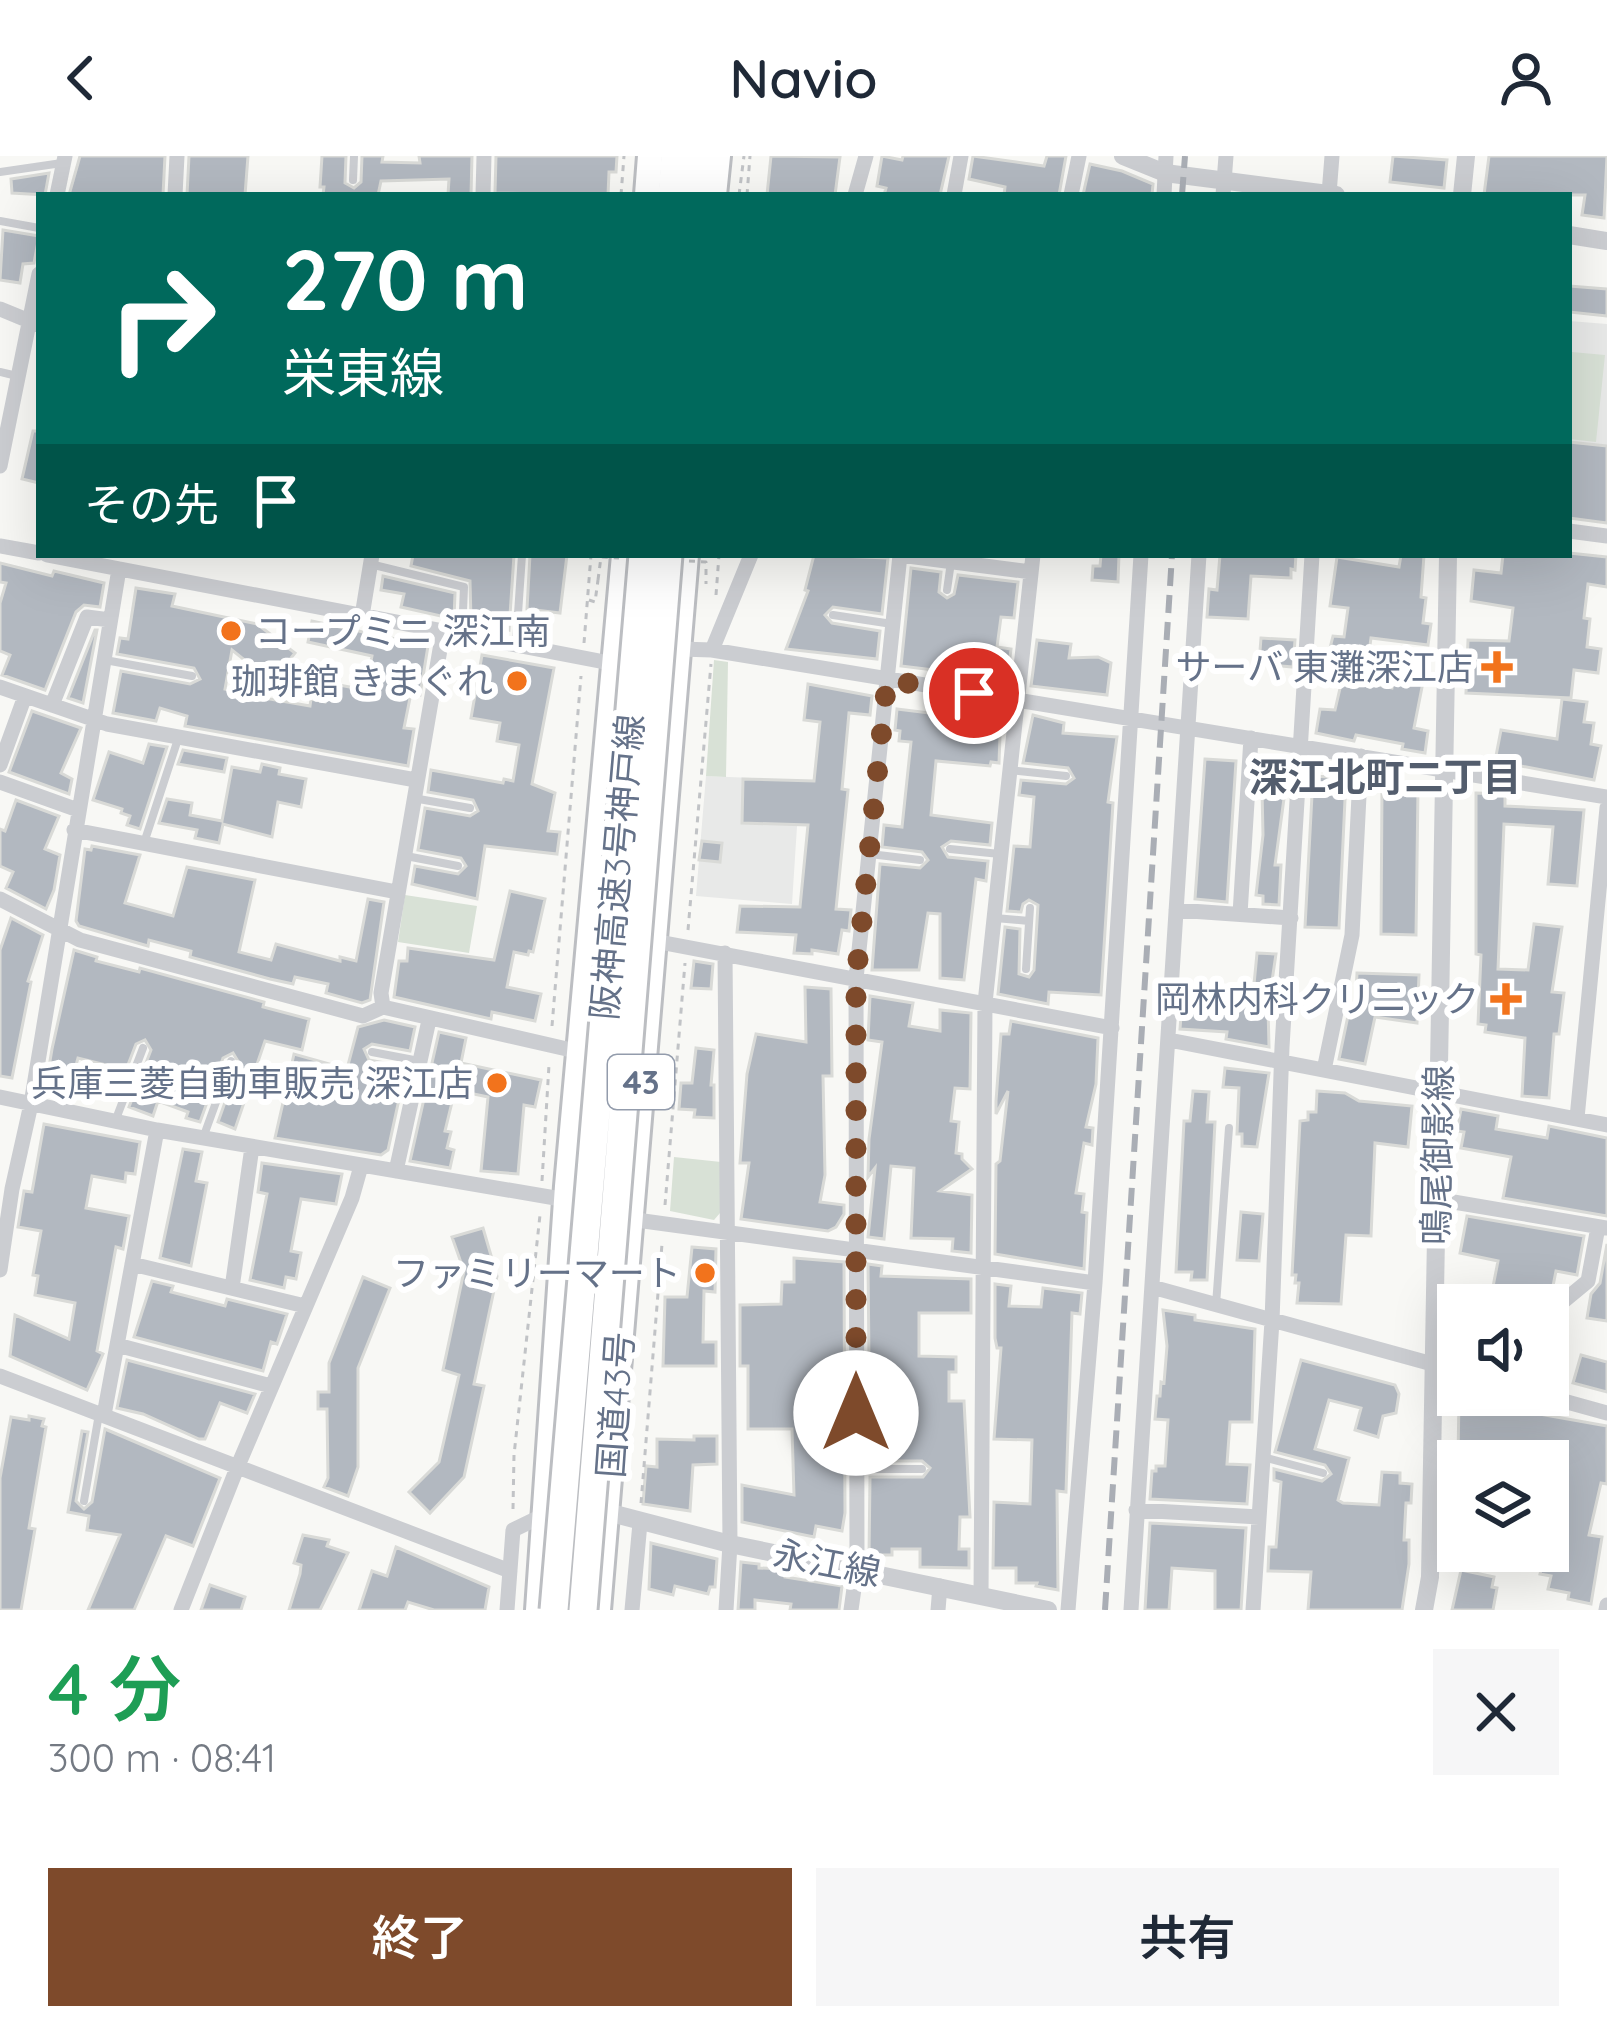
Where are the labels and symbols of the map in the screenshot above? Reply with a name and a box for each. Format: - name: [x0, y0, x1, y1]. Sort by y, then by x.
- place label: コープミニ 深江南: [255, 608, 551, 653]
- marker: コープミニ 深江南: [218, 618, 244, 644]
- pin: [923, 642, 1025, 744]
- place label: サーバ 東灘深江店: [1176, 644, 1473, 689]
- marker: サーバ 東灘深江店: [1484, 654, 1510, 680]
- place label: 珈琲館 きまぐれ: [231, 658, 493, 703]
- marker: 珈琲館 きまぐれ: [504, 668, 530, 694]
- street label: 阪神高速3号神戸線: [581, 712, 652, 1022]
- district label: 深江北町二丁目: [1248, 752, 1522, 801]
- place label: 岡林内科クリニック: [1155, 976, 1479, 1021]
- marker: 岡林内科クリニック: [1490, 983, 1522, 1015]
- road number: 43: [608, 1055, 674, 1109]
- place label: 兵庫三菱自動車販売 深江店: [31, 1060, 473, 1105]
- street label: 鳴尾御影線: [1412, 1065, 1461, 1245]
- marker: 兵庫三菱自動車販売 深江店: [484, 1070, 510, 1096]
- place label: ファミリーマート: [393, 1250, 681, 1295]
- marker: ファミリーマート: [692, 1260, 718, 1286]
- street label: 国道43号: [587, 1331, 642, 1479]
- position arrow: [793, 1350, 919, 1476]
- street label: 永江線: [770, 1530, 884, 1595]

